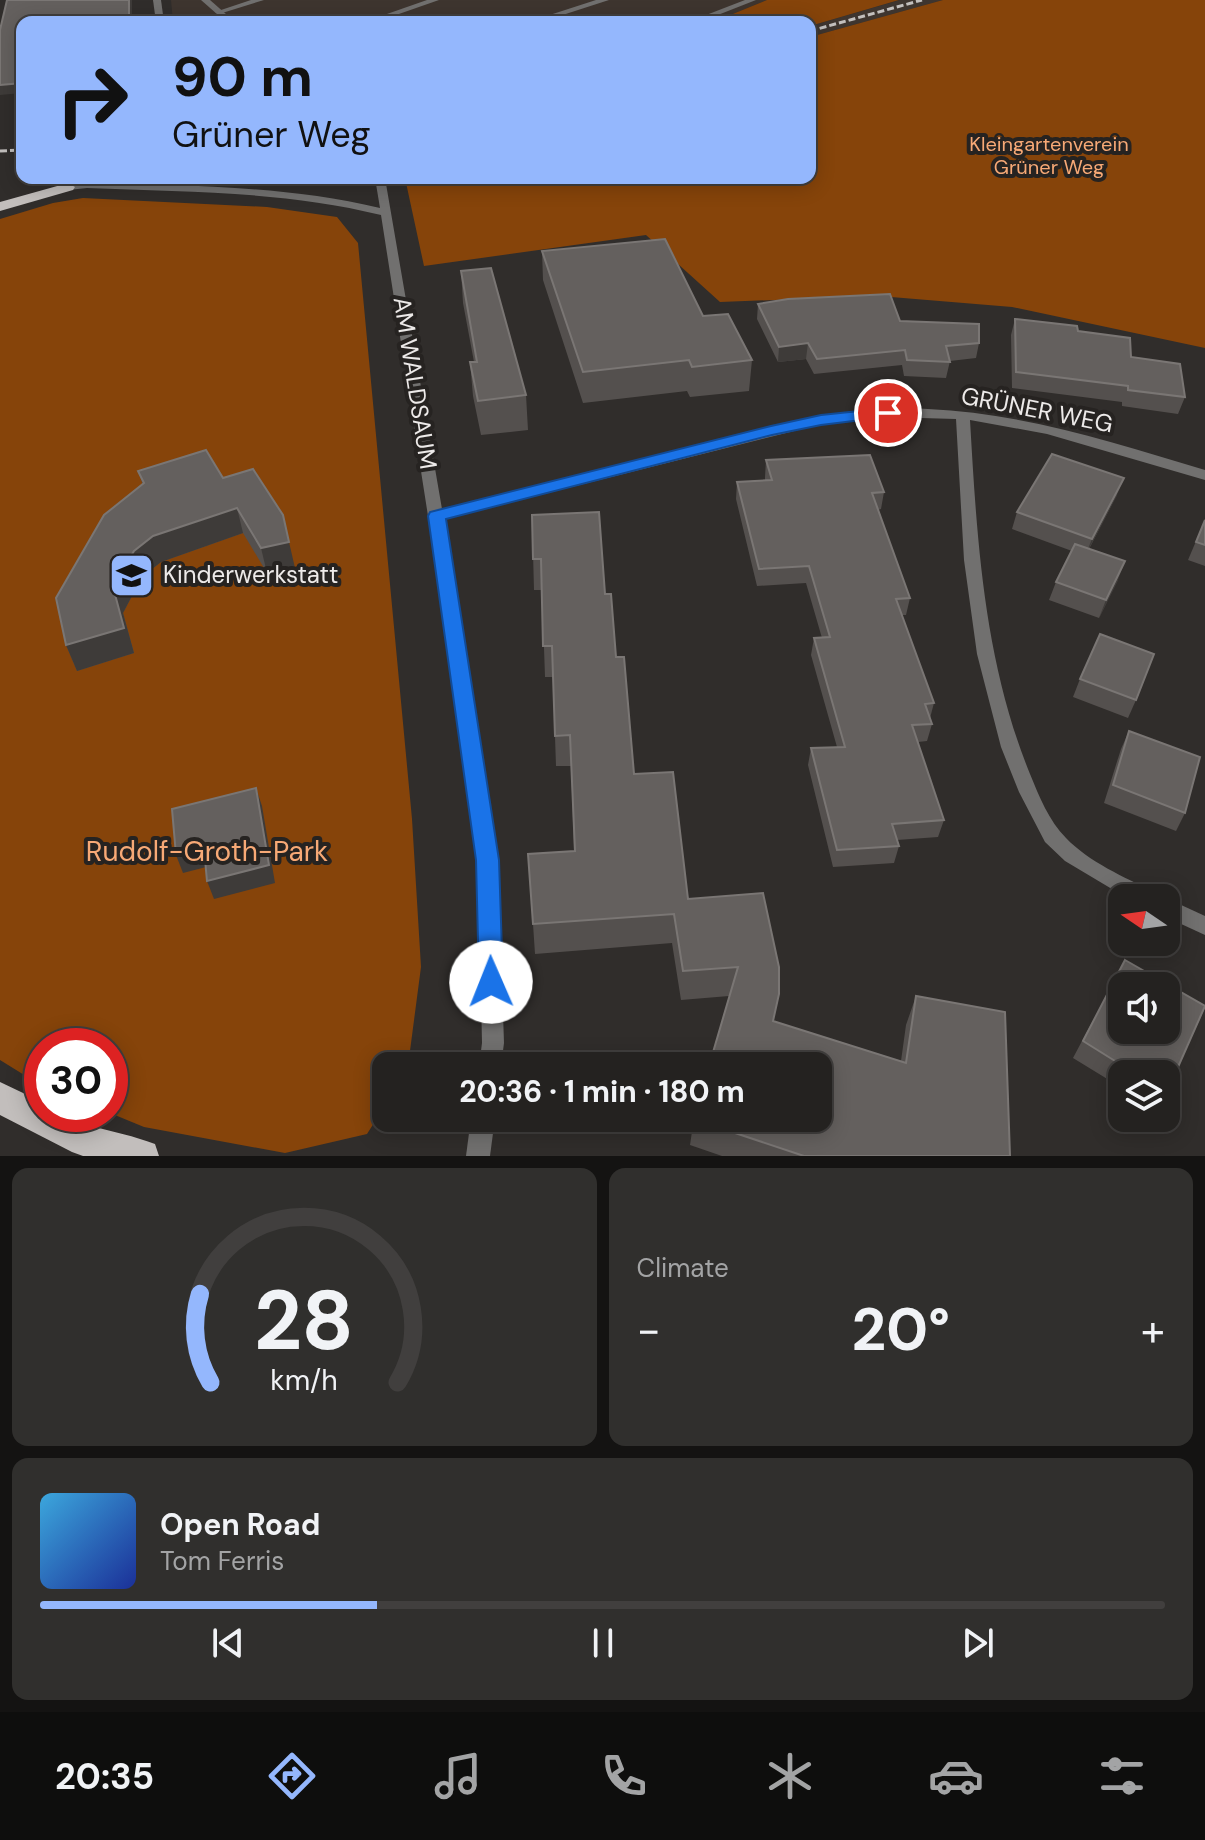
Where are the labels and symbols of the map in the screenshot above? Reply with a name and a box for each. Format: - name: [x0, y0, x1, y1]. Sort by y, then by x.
- park label: Kleingartenverein Grüner Weg: [969, 131, 1129, 180]
- street label: AM WALDSAUM: [387, 294, 444, 471]
- pin: [854, 379, 922, 447]
- street label: GRÜNER WEG: [959, 380, 1116, 439]
- school or university icon: Kinderwerkstatt: [108, 551, 156, 599]
- place label: Kinderwerkstatt: [163, 559, 338, 590]
- park label: Rudolf-Groth-Park: [86, 833, 328, 870]
- north arrow: [1108, 884, 1180, 956]
- position arrow: [449, 940, 533, 1024]
- speed limit sign: 30: [24, 1028, 128, 1132]

